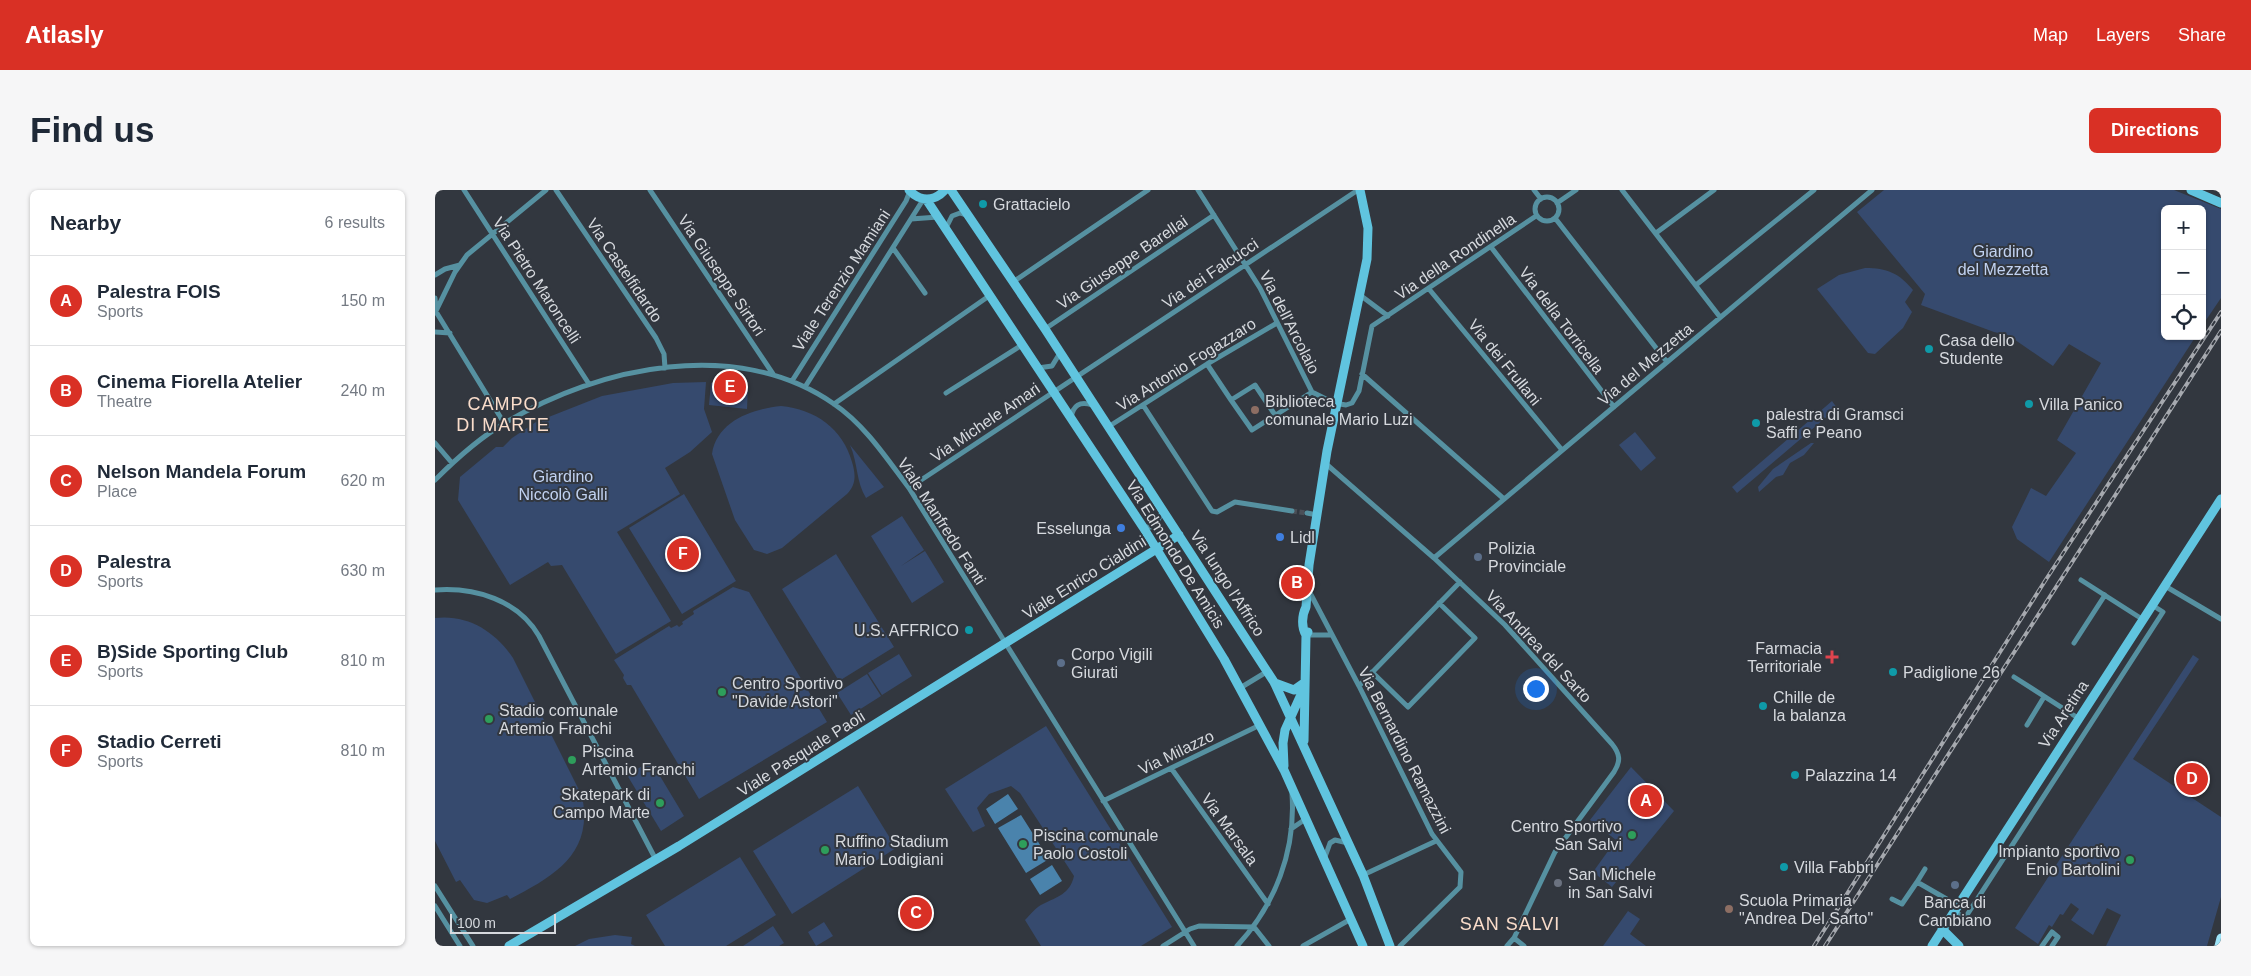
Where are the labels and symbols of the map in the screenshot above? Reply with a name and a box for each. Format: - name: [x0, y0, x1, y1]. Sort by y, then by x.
- place label: Grattacielo: [993, 196, 1070, 213]
- marker: Grattacielo: [977, 198, 989, 210]
- street label: Viale Terenzio Mamiani: [789, 207, 893, 354]
- street label: Via della Rondinella: [1392, 210, 1519, 303]
- street label: Via Giuseppe Sirtori: [675, 212, 768, 339]
- street label: Via Giuseppe Barellai: [1054, 212, 1191, 312]
- street label: Via Pietro Maroncelli: [490, 214, 584, 346]
- street label: Via Castelfidardo: [584, 215, 666, 326]
- street label: Via dei Falcucci: [1159, 235, 1261, 312]
- park label: Giardino del Mezzetta: [1958, 243, 2048, 278]
- street label: Via della Torricella: [1516, 264, 1607, 377]
- street label: Via dell'Arcolaio: [1256, 268, 1323, 377]
- street label: Via Antonio Fogazzaro: [1114, 315, 1259, 414]
- street label: Via dei Frullani: [1465, 316, 1544, 409]
- street label: Via del Mezzetta: [1595, 320, 1696, 409]
- place label: Casa dello Studente: [1939, 332, 2015, 367]
- marker: Casa dello Studente: [1923, 343, 1935, 355]
- pin: E: [714, 368, 746, 406]
- street label: Via Michele Amari: [928, 380, 1043, 465]
- place label: Biblioteca comunale Mario Luzi: [1265, 393, 1413, 428]
- district label: CAMPO DI MARTE: [456, 394, 550, 435]
- place label: Villa Panico: [2039, 396, 2122, 413]
- marker: Villa Panico: [2023, 398, 2035, 410]
- marker: Biblioteca comunale Mario Luzi: [1249, 404, 1261, 416]
- place label: palestra di Gramsci Saffi e Peano: [1766, 406, 1904, 441]
- marker: palestra di Gramsci Saffi e Peano: [1750, 417, 1762, 429]
- street label: Viale Manfredo Fanti: [894, 455, 989, 588]
- park label: Giardino Niccolò Galli: [519, 468, 607, 503]
- street label: Via Edmondo De Amicis: [1123, 477, 1228, 631]
- place label: Esselunga: [1036, 520, 1111, 537]
- marker: Esselunga: [1115, 522, 1127, 534]
- street label: Via lungo l'Affrico: [1187, 527, 1268, 639]
- place label: Lidl: [1290, 529, 1315, 546]
- marker: Lidl: [1274, 531, 1286, 543]
- street label: Viale Enrico Cialdini: [1020, 533, 1149, 622]
- pin: F: [667, 535, 699, 573]
- place label: Polizia Provinciale: [1488, 540, 1566, 575]
- marker: Polizia Provinciale: [1472, 551, 1484, 563]
- pin: B: [1281, 564, 1313, 602]
- street label: Via Andrea del Sarto: [1482, 587, 1595, 706]
- place label: U.S. AFFRICO: [854, 622, 959, 639]
- marker: U.S. AFFRICO: [963, 624, 975, 636]
- place label: Farmacia Territoriale: [1747, 640, 1822, 675]
- place label: Corpo Vigili Giurati: [1071, 646, 1153, 681]
- marker: Farmacia Territoriale: [1826, 651, 1838, 663]
- marker: Corpo Vigili Giurati: [1055, 657, 1067, 669]
- street label: Via Bernardino Ramazzini: [1355, 664, 1454, 836]
- place label: Padiglione 26: [1903, 664, 2000, 681]
- marker: Padiglione 26: [1887, 666, 1899, 678]
- place label: Centro Sportivo "Davide Astori": [732, 675, 843, 710]
- your location: [1523, 676, 1549, 702]
- street label: Via Aretina: [2035, 677, 2092, 751]
- marker: Centro Sportivo "Davide Astori": [716, 686, 728, 698]
- place label: Chille de la balanza: [1773, 689, 1846, 724]
- marker: Chille de la balanza: [1757, 700, 1769, 712]
- place label: Stadio comunale Artemio Franchi: [499, 702, 618, 737]
- street label: Viale Pasquale Paoli: [735, 707, 868, 799]
- marker: Stadio comunale Artemio Franchi: [483, 713, 495, 725]
- street label: Via Milazzo: [1136, 727, 1217, 778]
- place label: Piscina Artemio Franchi: [582, 743, 695, 778]
- marker: Piscina Artemio Franchi: [566, 754, 578, 766]
- pin: D: [2176, 760, 2208, 798]
- place label: Palazzina 14: [1805, 767, 1897, 784]
- marker: Palazzina 14: [1789, 769, 1801, 781]
- pin: A: [1630, 782, 1662, 820]
- place label: Skatepark di Campo Marte: [553, 786, 650, 821]
- street label: Via Marsala: [1198, 790, 1261, 868]
- marker: Skatepark di Campo Marte: [654, 797, 666, 809]
- place label: Centro Sportivo San Salvi: [1511, 818, 1622, 853]
- place label: Piscina comunale Paolo Costoli: [1033, 827, 1159, 862]
- marker: Centro Sportivo San Salvi: [1626, 829, 1638, 841]
- place label: Ruffino Stadium Mario Lodigiani: [835, 833, 949, 868]
- marker: Piscina comunale Paolo Costoli: [1017, 838, 1029, 850]
- place label: Impianto sportivo Enio Bartolini: [1998, 843, 2120, 878]
- marker: Ruffino Stadium Mario Lodigiani: [819, 844, 831, 856]
- marker: Impianto sportivo Enio Bartolini: [2124, 854, 2136, 866]
- place label: Villa Fabbri: [1794, 859, 1874, 876]
- marker: Villa Fabbri: [1778, 861, 1790, 873]
- place label: San Michele in San Salvi: [1568, 866, 1656, 901]
- marker: San Michele in San Salvi: [1552, 877, 1564, 889]
- marker: Banca di Cambiano: [1949, 879, 1961, 891]
- place label: Scuola Primaria "Andrea Del Sarto": [1739, 892, 1873, 927]
- pin: C: [900, 894, 932, 932]
- place label: Banca di Cambiano: [1919, 894, 1992, 929]
- marker: Scuola Primaria "Andrea Del Sarto": [1723, 903, 1735, 915]
- scale bar: [450, 911, 556, 934]
- district label: SAN SALVI: [1460, 914, 1560, 934]

